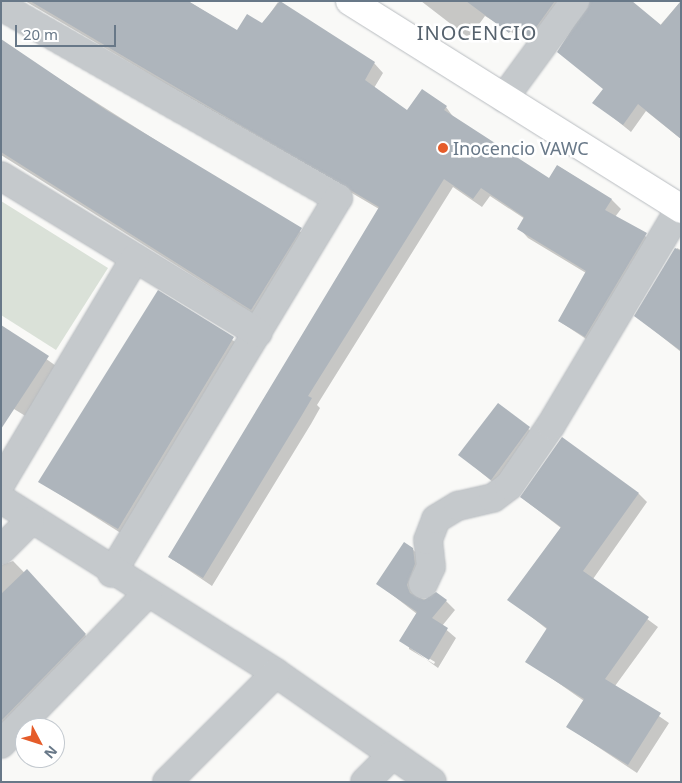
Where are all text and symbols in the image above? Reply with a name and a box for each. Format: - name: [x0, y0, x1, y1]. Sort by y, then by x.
- scale bar: [18, 15, 119, 47]
- district label: INOCENCIO: [416, 20, 538, 44]
- text: 20 m: [23, 24, 58, 44]
- place label: Inocencio VAWC: [453, 137, 589, 159]
- marker: Inocencio VAWC: [437, 142, 449, 154]
- north arrow: [15, 718, 65, 768]
- text: N: [40, 742, 62, 763]

